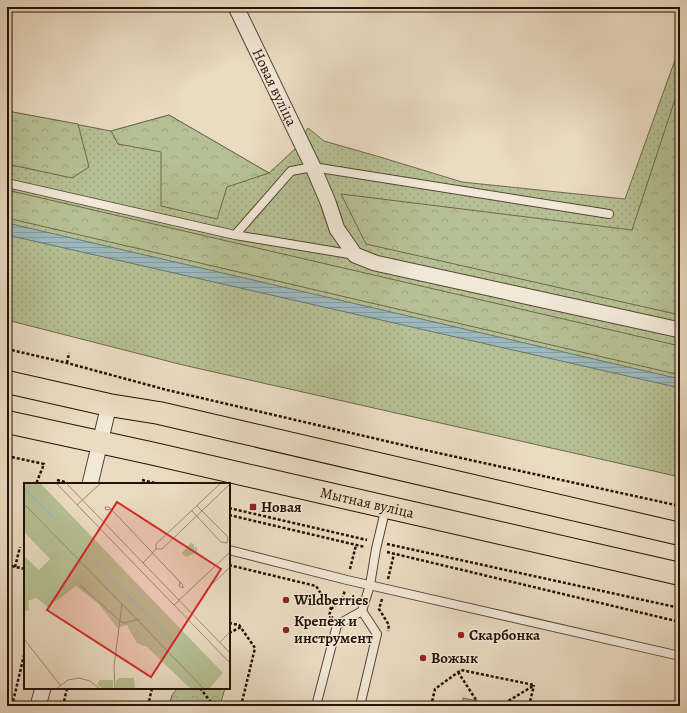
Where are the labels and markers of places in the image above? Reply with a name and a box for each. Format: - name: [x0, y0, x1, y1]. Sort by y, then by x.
- place label: Новая: [261, 497, 302, 517]
- marker: Новая: [248, 502, 258, 512]
- place label: Wildberries: [293, 590, 368, 610]
- marker: Wildberries: [281, 595, 291, 605]
- place label: Крепёж и инструмент: [294, 611, 373, 648]
- marker: Крепёж и инструмент: [281, 625, 291, 635]
- place label: Скарбонка: [469, 625, 541, 645]
- marker: Скарбонка: [456, 630, 466, 640]
- place label: Вожык: [431, 648, 478, 668]
- marker: Вожык: [418, 653, 428, 663]

